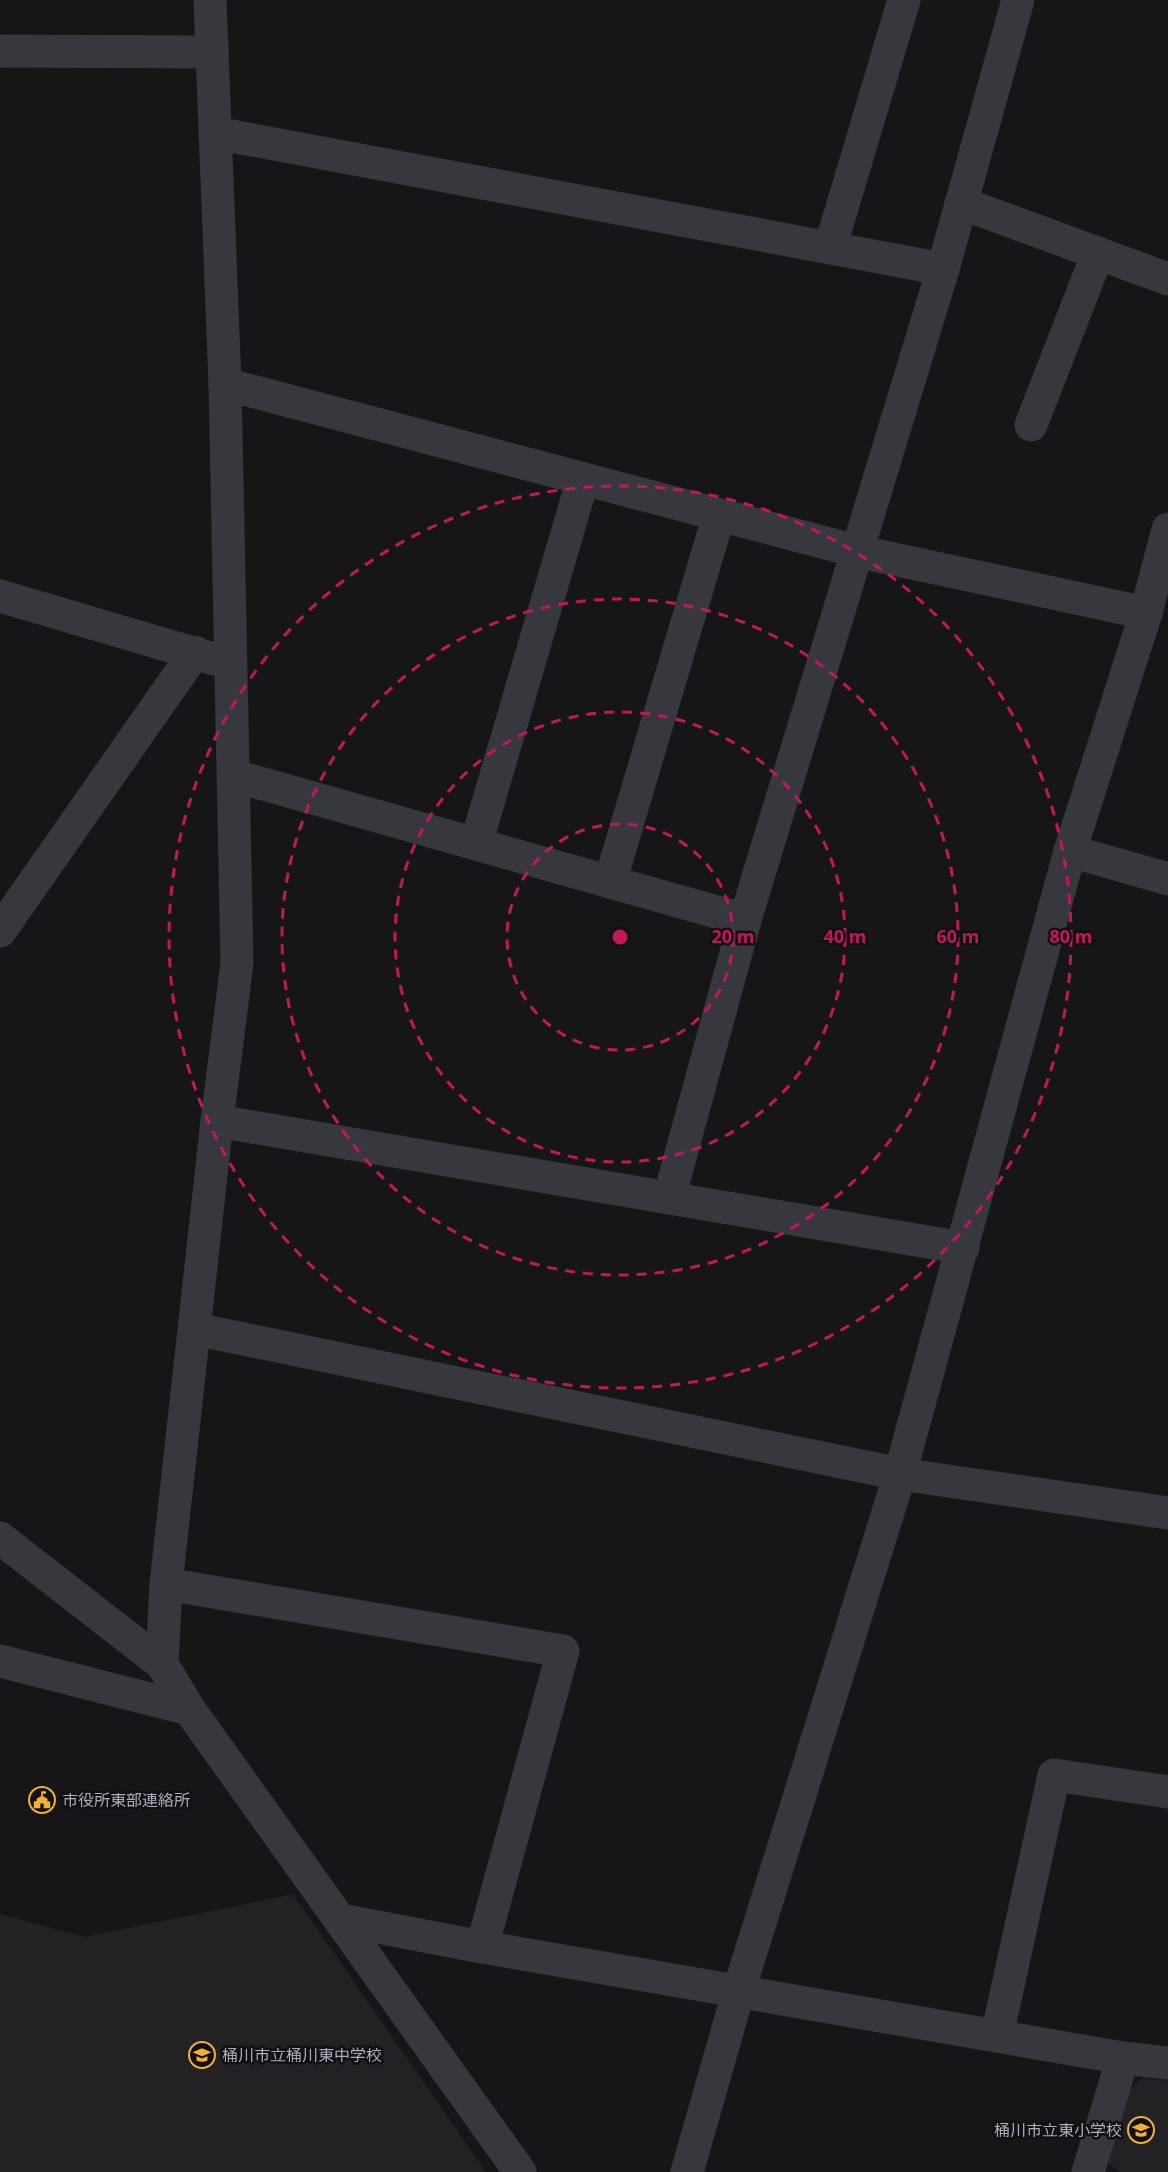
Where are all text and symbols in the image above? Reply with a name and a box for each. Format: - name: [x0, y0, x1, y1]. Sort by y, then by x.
- text: 20 m: [712, 924, 754, 948]
- text: 40 m: [824, 924, 866, 948]
- text: 60 m: [937, 924, 979, 948]
- text: 80 m: [1050, 924, 1092, 948]
- centre of rings: [610, 927, 630, 947]
- public building icon: 市役所東部連絡所: [27, 1785, 57, 1815]
- place label: 市役所東部連絡所: [62, 1789, 190, 1811]
- school or university icon: 桶川市立桶川東中学校: [187, 2040, 217, 2070]
- place label: 桶川市立桶川東中学校: [222, 2044, 382, 2066]
- school or university icon: 桶川市立東小学校: [1126, 2115, 1156, 2145]
- place label: 桶川市立東小学校: [994, 2119, 1122, 2141]

